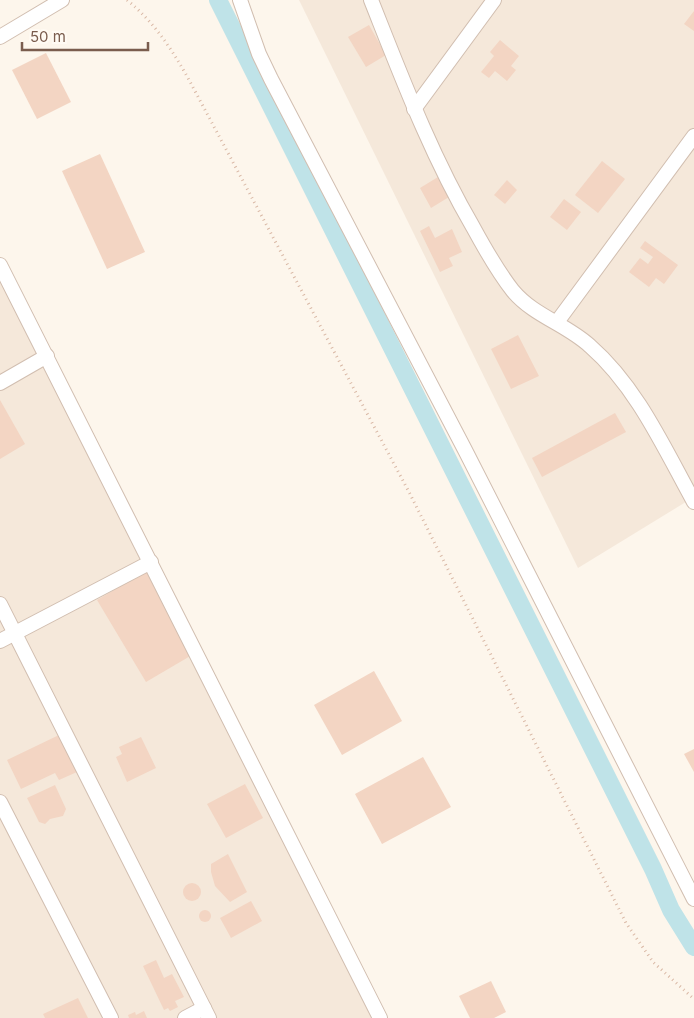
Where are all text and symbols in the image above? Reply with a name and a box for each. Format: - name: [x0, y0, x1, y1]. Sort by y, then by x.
- scale bar: [22, 20, 149, 52]
- text: 50 m: [30, 27, 66, 46]

